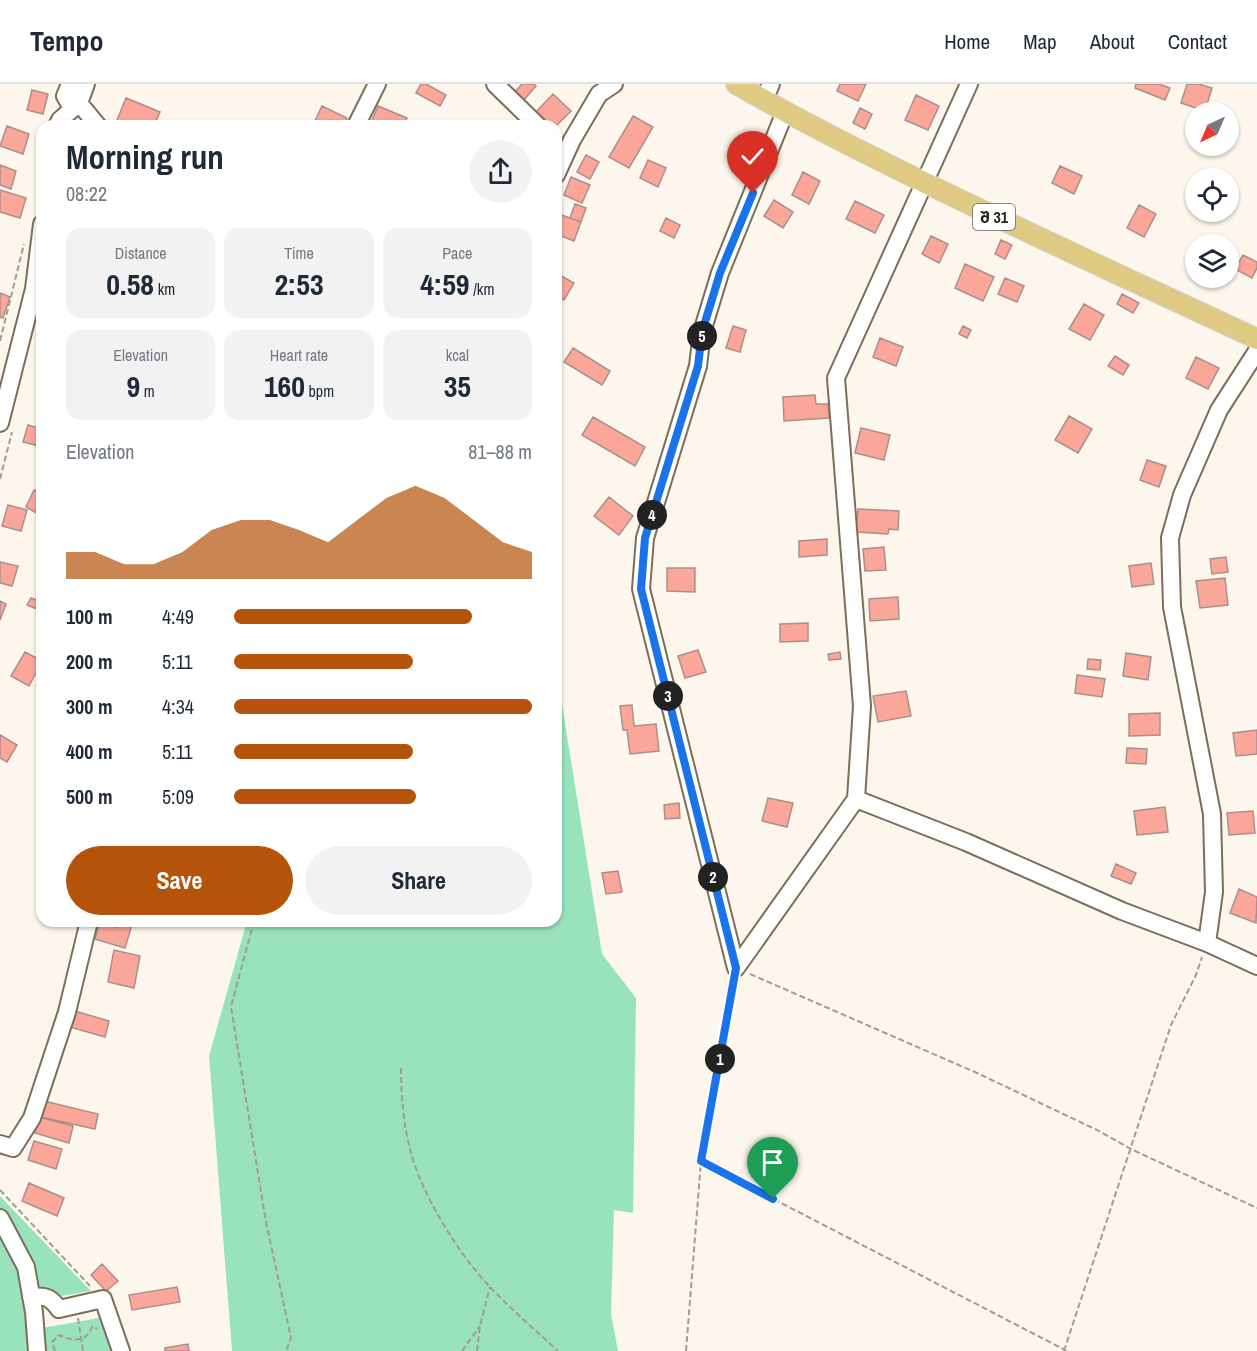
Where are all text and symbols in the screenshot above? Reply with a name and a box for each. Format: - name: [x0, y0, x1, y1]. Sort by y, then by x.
- text: Tempo: [30, 22, 104, 60]
- text: Home: [944, 27, 990, 56]
- text: Map: [1023, 27, 1057, 56]
- text: About: [1090, 27, 1135, 56]
- text: Contact: [1168, 27, 1227, 56]
- north arrow: [1185, 102, 1239, 156]
- map controls: [1185, 102, 1239, 288]
- pin: [727, 131, 778, 193]
- text: Morning run: [66, 135, 224, 179]
- button: share: [469, 140, 532, 203]
- icon: check: [736, 140, 769, 173]
- button: locate: [1185, 168, 1239, 222]
- text: 08:22: [66, 180, 107, 207]
- road number: შ 31: [973, 204, 1015, 230]
- button: layers: [1185, 234, 1239, 288]
- text: Distance: [115, 242, 167, 264]
- text: Time: [284, 242, 314, 264]
- text: Pace: [442, 242, 472, 264]
- text: 0.58: [106, 264, 154, 304]
- text: 2:53: [274, 264, 324, 304]
- text: 4:59: [420, 264, 470, 304]
- text: km: [154, 278, 175, 300]
- text: /km: [470, 278, 494, 300]
- pin: 5: [687, 321, 717, 351]
- text: 5: [698, 325, 706, 347]
- text: Elevation: [113, 344, 168, 366]
- text: Heart rate: [270, 344, 328, 366]
- text: kcal: [446, 344, 469, 366]
- text: 9: [127, 366, 140, 406]
- text: 160: [264, 366, 305, 406]
- text: 35: [444, 366, 471, 406]
- text: m: [140, 380, 155, 402]
- text: bpm: [305, 380, 334, 402]
- text: Elevation: [66, 438, 134, 465]
- text: 81–88 m: [468, 438, 532, 465]
- pin: 4: [637, 500, 667, 530]
- text: 4: [648, 504, 656, 526]
- text: 100 m: [66, 603, 113, 630]
- text: 4:49: [162, 603, 194, 630]
- text: 200 m: [66, 648, 113, 675]
- text: 5:11: [162, 648, 193, 675]
- pin: 3: [653, 681, 683, 711]
- text: 3: [664, 685, 672, 707]
- text: 300 m: [66, 693, 113, 720]
- text: 4:34: [162, 693, 194, 720]
- text: 400 m: [66, 738, 113, 765]
- text: 5:11: [162, 738, 193, 765]
- text: 500 m: [66, 783, 113, 810]
- text: 5:09: [162, 783, 194, 810]
- button: Save: [66, 846, 293, 915]
- button: Share: [305, 846, 532, 915]
- pin: 2: [698, 862, 728, 892]
- text: 2: [709, 866, 717, 888]
- pin: 1: [705, 1044, 735, 1074]
- text: 1: [716, 1048, 724, 1070]
- pin: [747, 1137, 798, 1199]
- icon: arrive: [756, 1146, 789, 1179]

